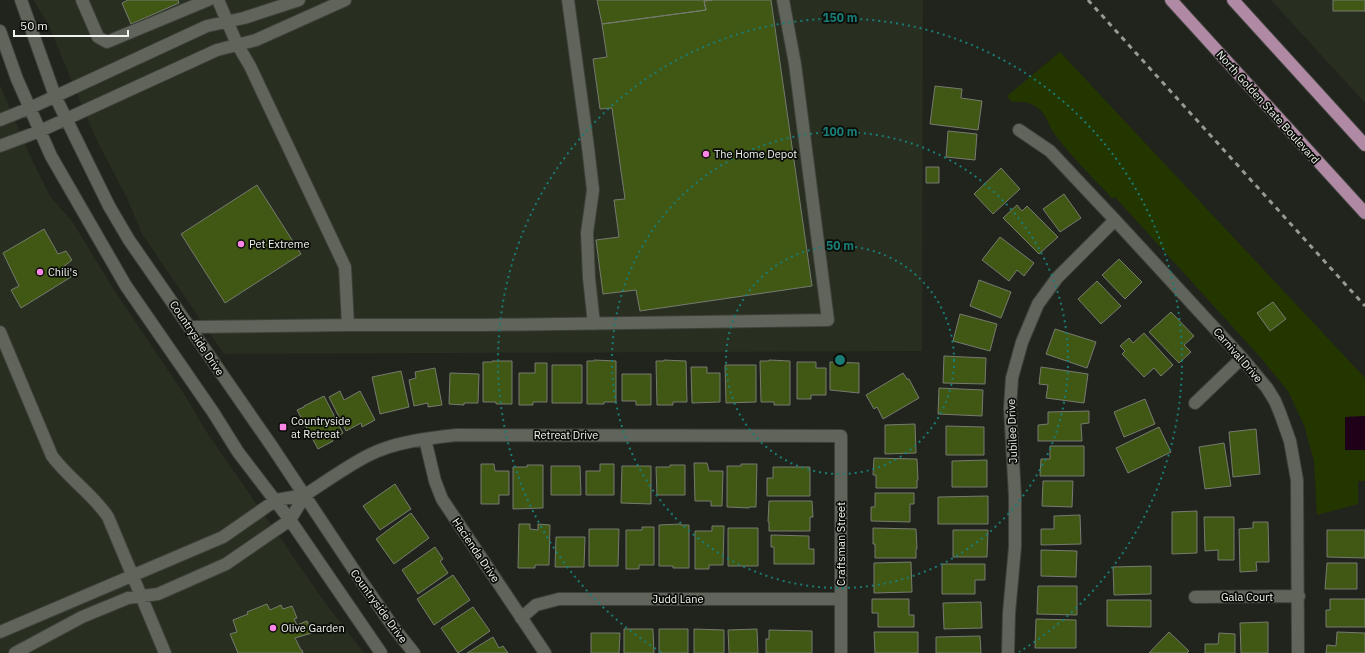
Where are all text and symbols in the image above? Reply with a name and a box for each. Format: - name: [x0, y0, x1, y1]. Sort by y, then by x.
- text: 150 m: [822, 10, 858, 25]
- scale bar: [14, 12, 128, 38]
- text: 50 m: [20, 18, 48, 33]
- street label: North Golden State Boulevard: [1213, 48, 1323, 166]
- text: 100 m: [822, 124, 858, 139]
- place label: The Home Depot: [714, 147, 797, 161]
- marker: The Home Depot: [701, 149, 711, 159]
- place label: Pet Extreme: [249, 237, 309, 251]
- text: 50 m: [826, 238, 854, 253]
- marker: Pet Extreme: [236, 239, 246, 249]
- place label: Chili's: [48, 265, 78, 279]
- marker: Chili's: [35, 267, 45, 277]
- street label: Countryside Drive: [167, 298, 227, 378]
- street label: Carnival Drive: [1210, 325, 1266, 385]
- centre of rings: [833, 353, 847, 367]
- street label: Jubilee Drive: [1004, 399, 1020, 463]
- place label: Countryside at Retreat: [291, 414, 350, 441]
- marker: Countryside at Retreat: [278, 422, 288, 432]
- street label: Retreat Drive: [534, 428, 598, 442]
- street label: Craftsman Street: [834, 502, 848, 586]
- street label: Hacienda Drive: [449, 515, 503, 585]
- street label: Countryside Drive: [348, 566, 410, 646]
- street label: Gala Court: [1221, 590, 1273, 604]
- street label: Judd Lane: [653, 592, 703, 606]
- place label: Olive Garden: [281, 621, 345, 635]
- marker: Olive Garden: [268, 623, 278, 633]

